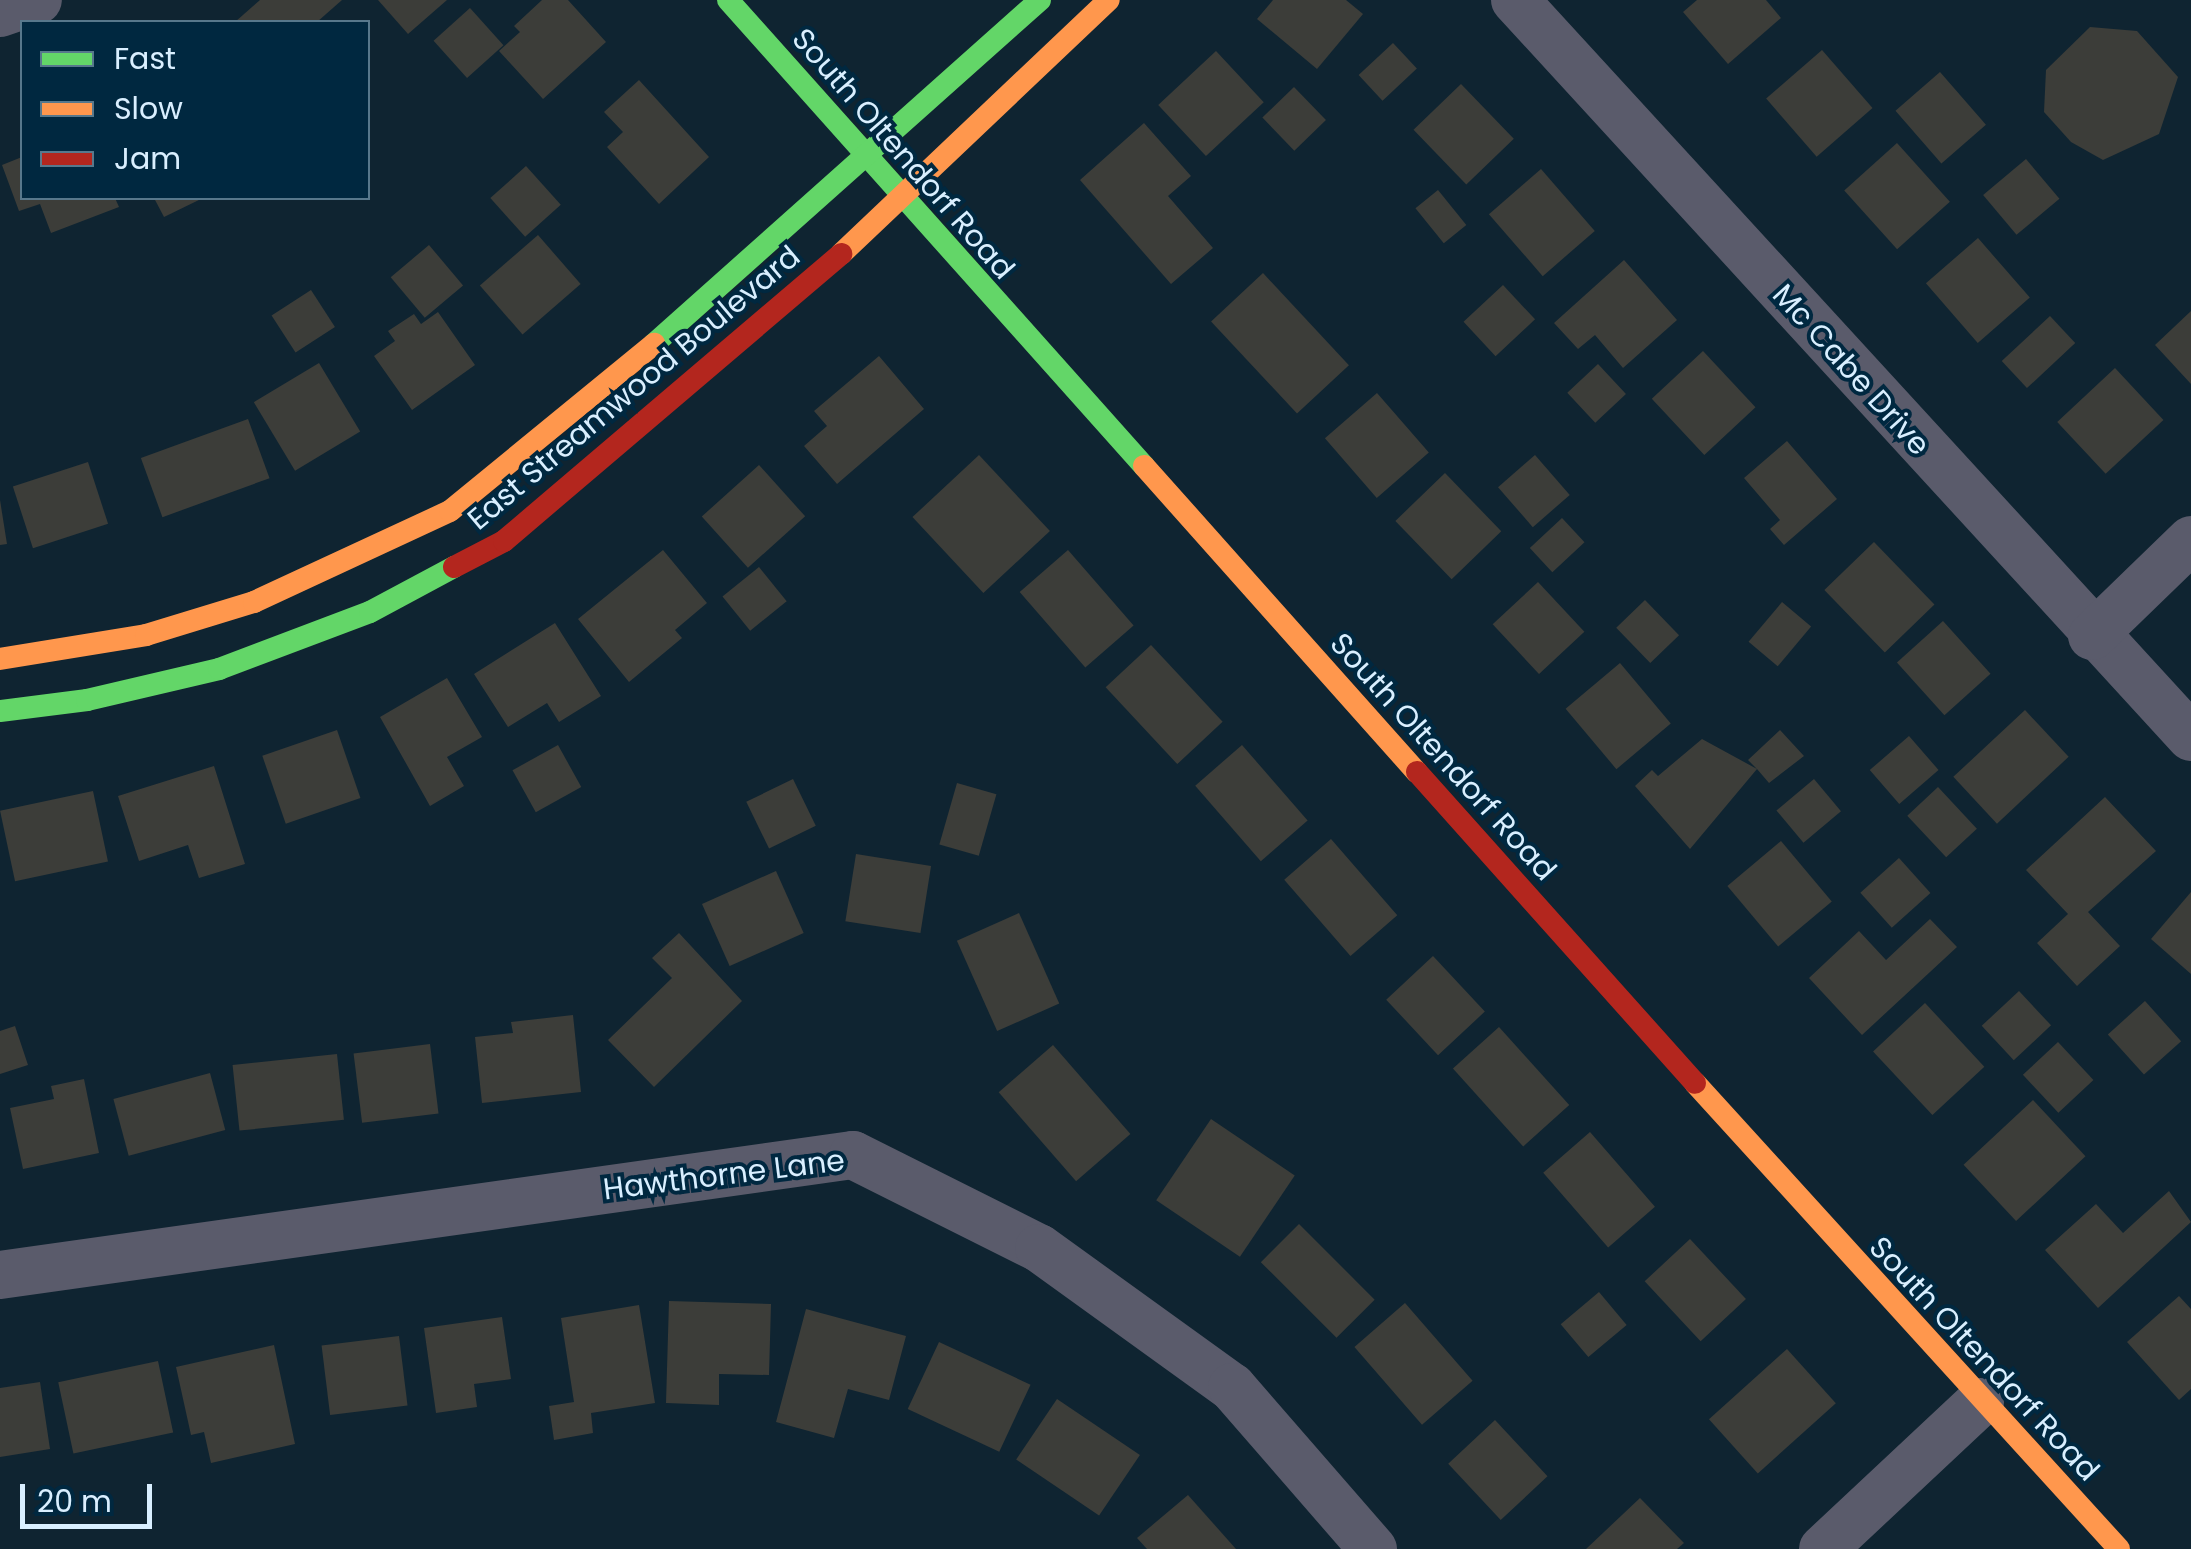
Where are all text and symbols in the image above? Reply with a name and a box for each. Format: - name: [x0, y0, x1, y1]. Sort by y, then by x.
- legend: [20, 20, 370, 200]
- street label: South Oltendorf Road: [784, 21, 1022, 287]
- text: Fast: [114, 37, 176, 80]
- text: Slow: [114, 87, 183, 130]
- text: Jam: [114, 137, 181, 180]
- street label: East Streamwood Boulevard: [461, 238, 807, 538]
- street label: Mc Cabe Drive: [1765, 277, 1937, 463]
- street label: South Oltendorf Road: [1322, 626, 1564, 888]
- street label: Hawthorne Lane: [601, 1142, 847, 1208]
- street label: South Oltendorf Road: [1862, 1230, 2106, 1488]
- scale bar: [25, 1464, 158, 1526]
- text: 20 m: [37, 1480, 112, 1523]

